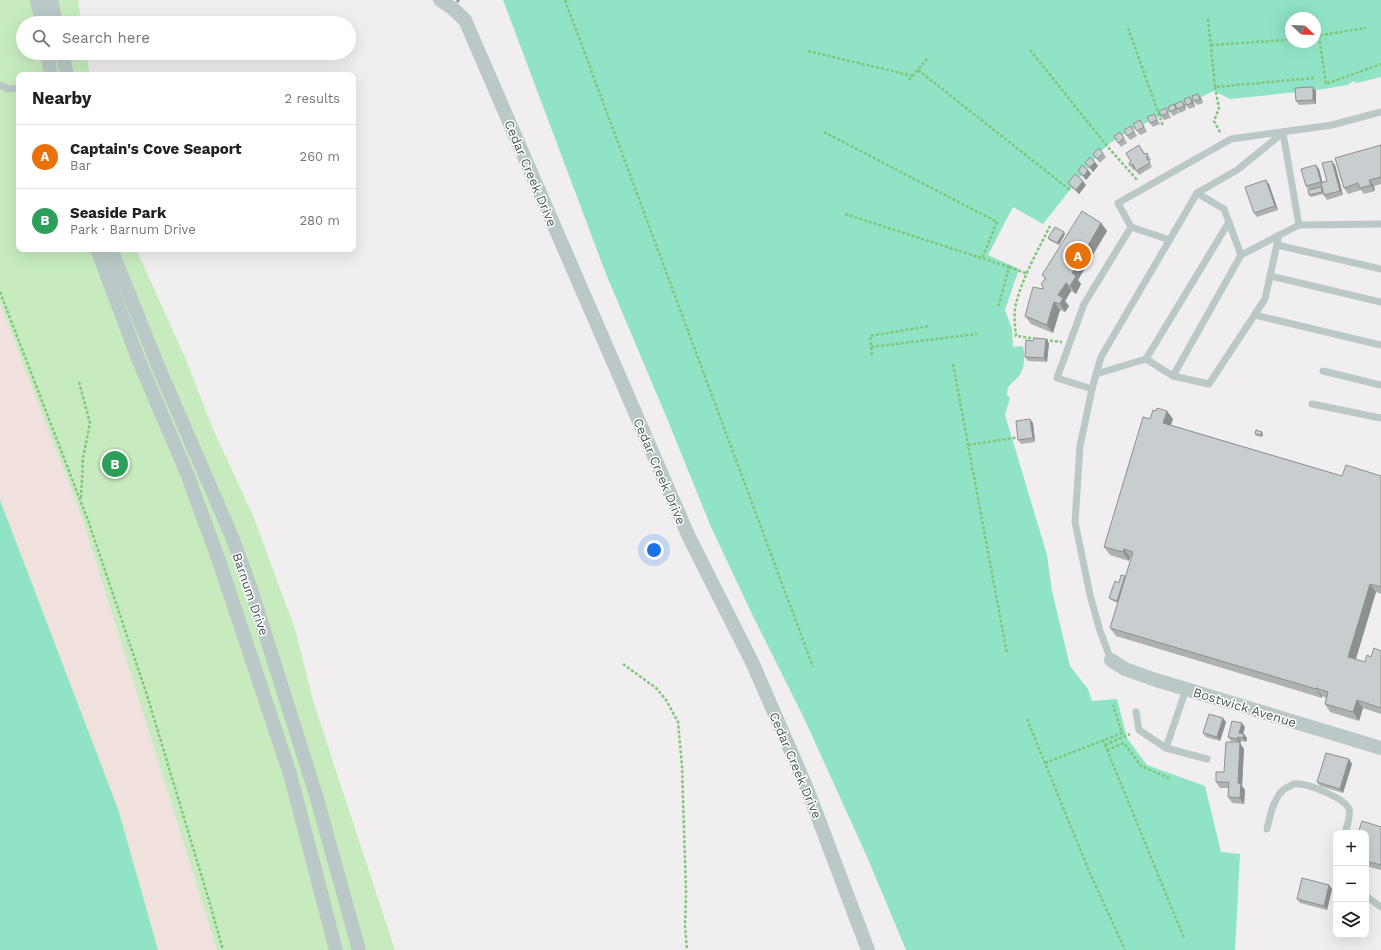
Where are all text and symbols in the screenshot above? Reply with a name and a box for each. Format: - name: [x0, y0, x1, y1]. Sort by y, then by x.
- north arrow: [1285, 12, 1321, 48]
- search box: [16, 16, 356, 60]
- icon: search: [30, 27, 52, 49]
- text: Search here: [62, 29, 150, 47]
- text: Nearby: [32, 88, 91, 108]
- text: 2 results: [285, 91, 340, 106]
- street label: Cedar Creek Drive: [501, 118, 560, 229]
- text: Captain's Cove Seaport: [70, 140, 242, 158]
- text: A: [41, 149, 49, 164]
- text: 260 m: [300, 149, 340, 164]
- text: Bar: [70, 158, 91, 173]
- text: Seaside Park: [70, 204, 166, 222]
- text: B: [41, 213, 49, 228]
- text: 280 m: [300, 213, 340, 228]
- text: Park · Barnum Drive: [70, 222, 196, 237]
- pin: A: [1065, 241, 1091, 271]
- street label: Cedar Creek Drive: [630, 416, 689, 527]
- pin: B: [102, 449, 128, 479]
- your location: [644, 540, 664, 560]
- street label: Barnum Drive: [229, 551, 272, 637]
- street label: Bostwick Avenue: [1191, 685, 1298, 730]
- street label: Cedar Creek Drive: [766, 710, 825, 821]
- map controls: [1333, 830, 1369, 938]
- button: +: [1333, 830, 1369, 866]
- button: −: [1333, 866, 1369, 902]
- button: layers: [1333, 902, 1369, 938]

